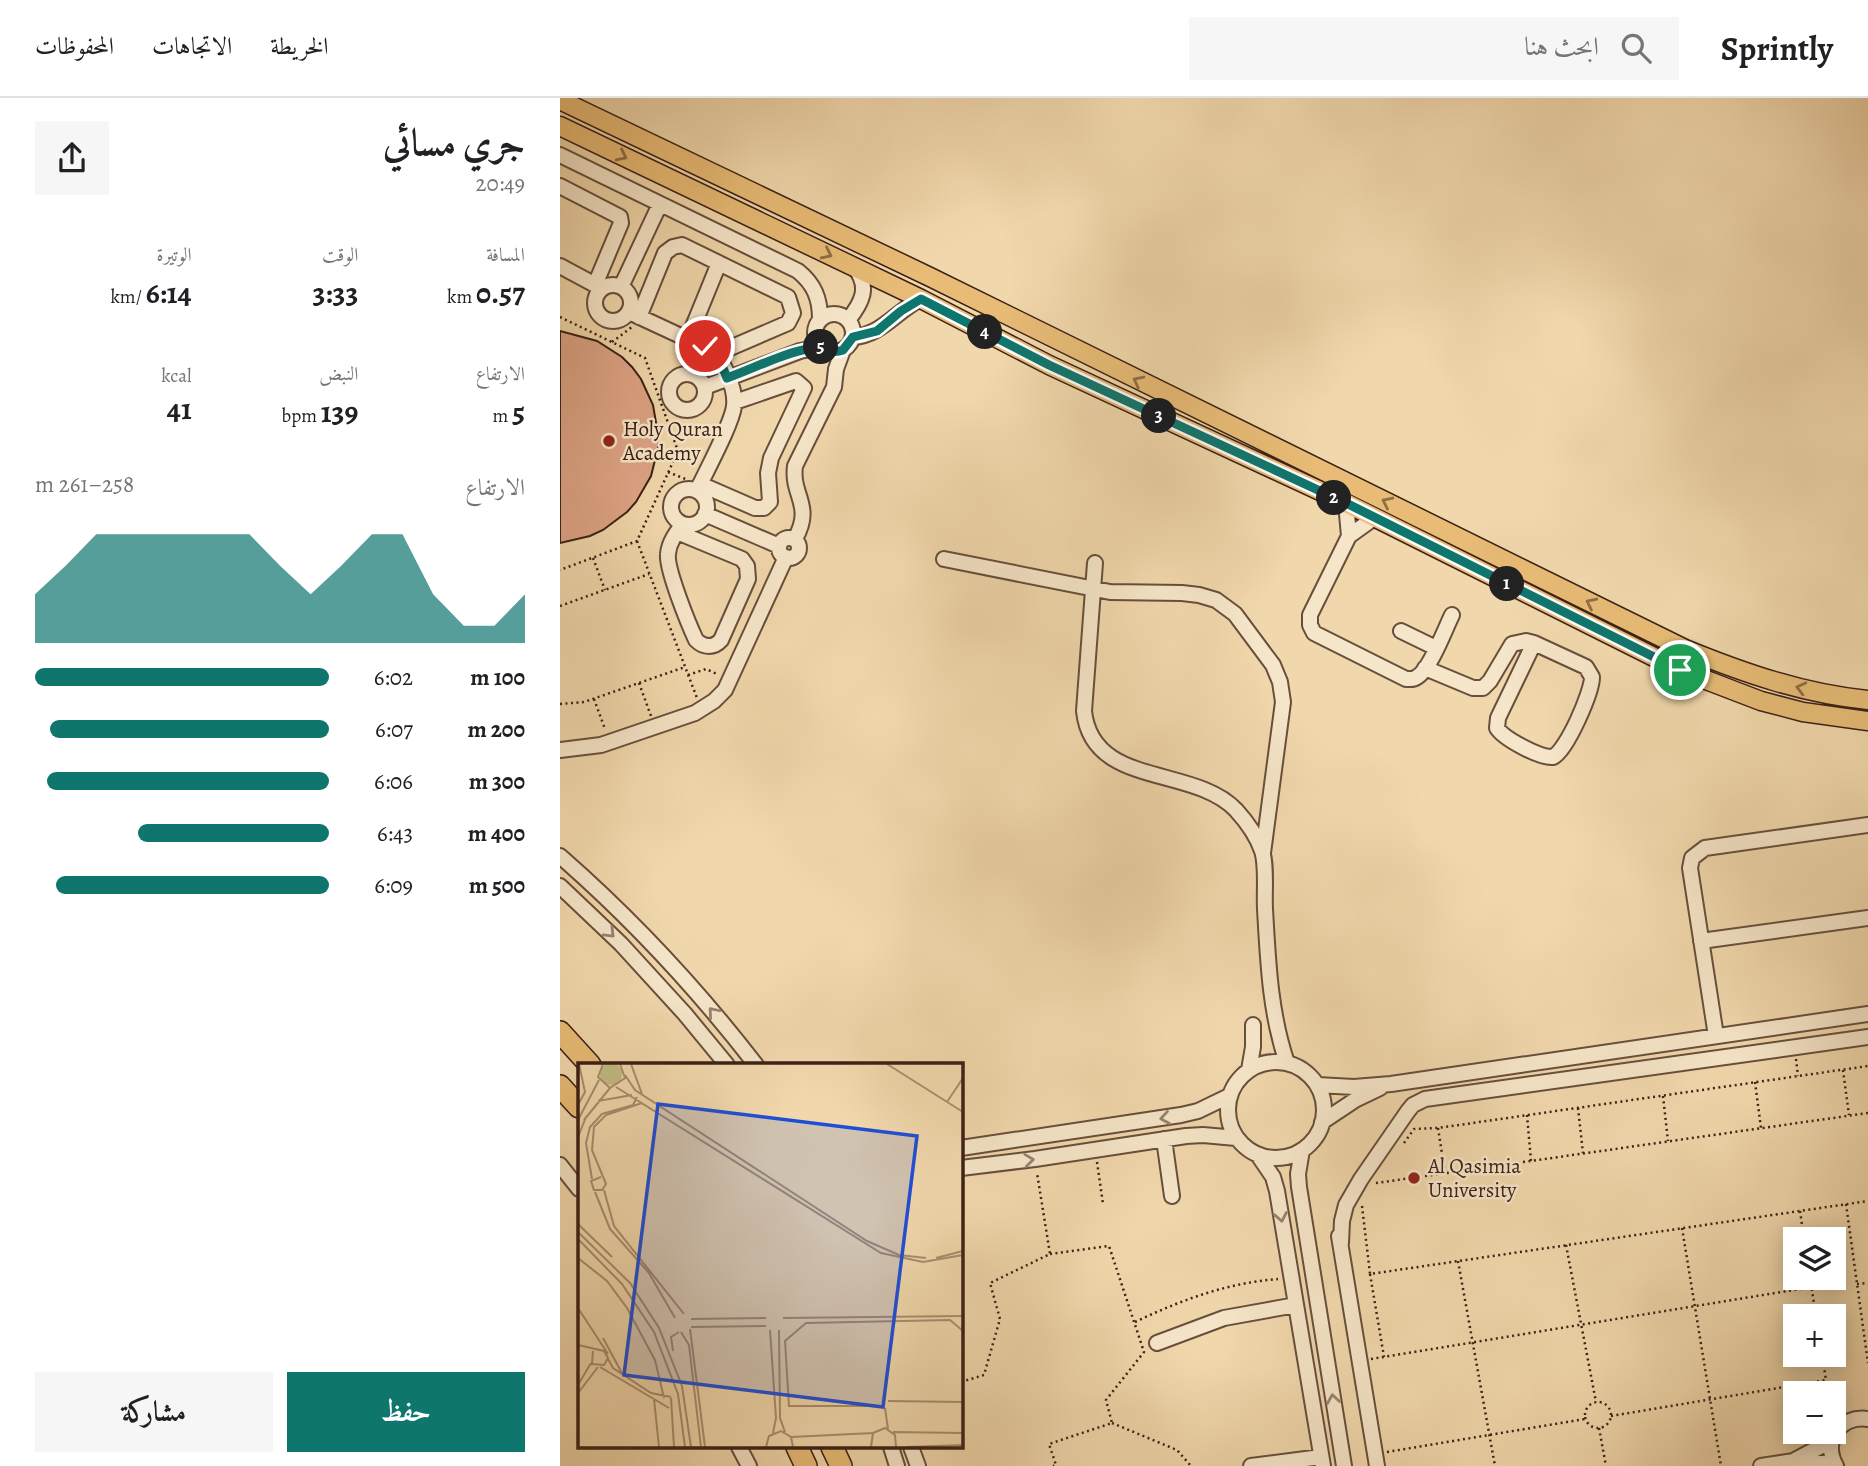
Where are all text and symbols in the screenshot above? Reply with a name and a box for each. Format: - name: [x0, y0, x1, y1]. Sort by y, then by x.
- search box: [1189, 17, 1679, 80]
- text: Sprintly: [1721, 26, 1833, 71]
- text: ابحث هنا: [1524, 29, 1599, 64]
- icon: search: [1617, 29, 1655, 67]
- text: المحفوظات: [35, 30, 114, 62]
- text: الاتجاهات: [152, 30, 232, 62]
- text: الخريطة: [270, 30, 329, 62]
- text: جري مسائي: [383, 116, 525, 168]
- button: share: [35, 121, 109, 195]
- one-way arrow: [614, 147, 627, 161]
- text: 20:49: [475, 168, 525, 199]
- text: الوتيرة: [157, 242, 192, 268]
- text: الوقت: [322, 242, 358, 268]
- text: المسافة: [486, 242, 525, 268]
- one-way arrow: [819, 246, 832, 260]
- text: 6:14: [146, 273, 192, 313]
- text: 3:33: [313, 273, 358, 313]
- text: 0.57: [476, 273, 525, 313]
- text: /km: [110, 284, 146, 310]
- text: km: [447, 284, 476, 310]
- pin: 4: [968, 314, 1002, 350]
- pin: [675, 316, 735, 376]
- text: 4: [980, 318, 989, 344]
- icon: check: [686, 327, 724, 365]
- pin: 5: [804, 330, 838, 364]
- text: 5: [816, 333, 825, 359]
- text: النبض: [319, 361, 358, 387]
- text: الارتفاع: [476, 361, 525, 387]
- text: kcal: [161, 363, 192, 389]
- one-way arrow: [1133, 376, 1145, 390]
- text: 41: [167, 389, 192, 429]
- text: 139: [321, 392, 358, 432]
- text: 5: [512, 392, 525, 432]
- pin: 3: [1142, 398, 1176, 434]
- text: 3: [1154, 402, 1163, 428]
- text: bpm: [282, 403, 321, 429]
- text: m: [493, 403, 512, 429]
- place label: Holy Quran Academy: [622, 415, 723, 467]
- marker: Holy Quran Academy: [601, 433, 617, 449]
- text: 258–261 m: [35, 469, 134, 500]
- text: الارتفاع: [465, 472, 525, 503]
- pin: 2: [1316, 480, 1352, 516]
- text: 2: [1329, 484, 1338, 510]
- one-way arrow: [1382, 497, 1394, 511]
- pin: 1: [1490, 566, 1524, 602]
- text: 1: [1503, 570, 1510, 596]
- one-way arrow: [1586, 597, 1598, 611]
- pin: [1650, 640, 1710, 700]
- icon: arrive: [1661, 651, 1699, 689]
- text: 6:02: [374, 662, 413, 693]
- text: 100 m: [470, 662, 525, 693]
- one-way arrow: [1795, 682, 1807, 696]
- text: 6:07: [375, 714, 413, 745]
- text: 200 m: [467, 714, 525, 745]
- text: 6:06: [374, 766, 413, 797]
- text: 300 m: [469, 766, 525, 797]
- text: 6:43: [377, 818, 413, 849]
- text: 400 m: [468, 818, 525, 849]
- text: 6:09: [374, 870, 413, 901]
- text: 500 m: [469, 870, 525, 901]
- one-way arrow: [601, 924, 614, 937]
- one-way arrow: [709, 1008, 721, 1021]
- inset map: [578, 1063, 962, 1448]
- one-way arrow: [1159, 1110, 1171, 1125]
- one-way arrow: [1023, 1152, 1034, 1167]
- place label: Al Qasimia University: [1427, 1152, 1521, 1204]
- marker: Al Qasimia University: [1406, 1170, 1422, 1186]
- one-way arrow: [1273, 1211, 1288, 1223]
- map controls: [1783, 1227, 1846, 1444]
- button: layers: [1783, 1227, 1846, 1290]
- button: +: [1783, 1304, 1846, 1367]
- button: مشاركة: [35, 1372, 273, 1452]
- button: حفظ: [287, 1372, 525, 1452]
- button: −: [1783, 1381, 1846, 1444]
- one-way arrow: [1326, 1393, 1341, 1405]

